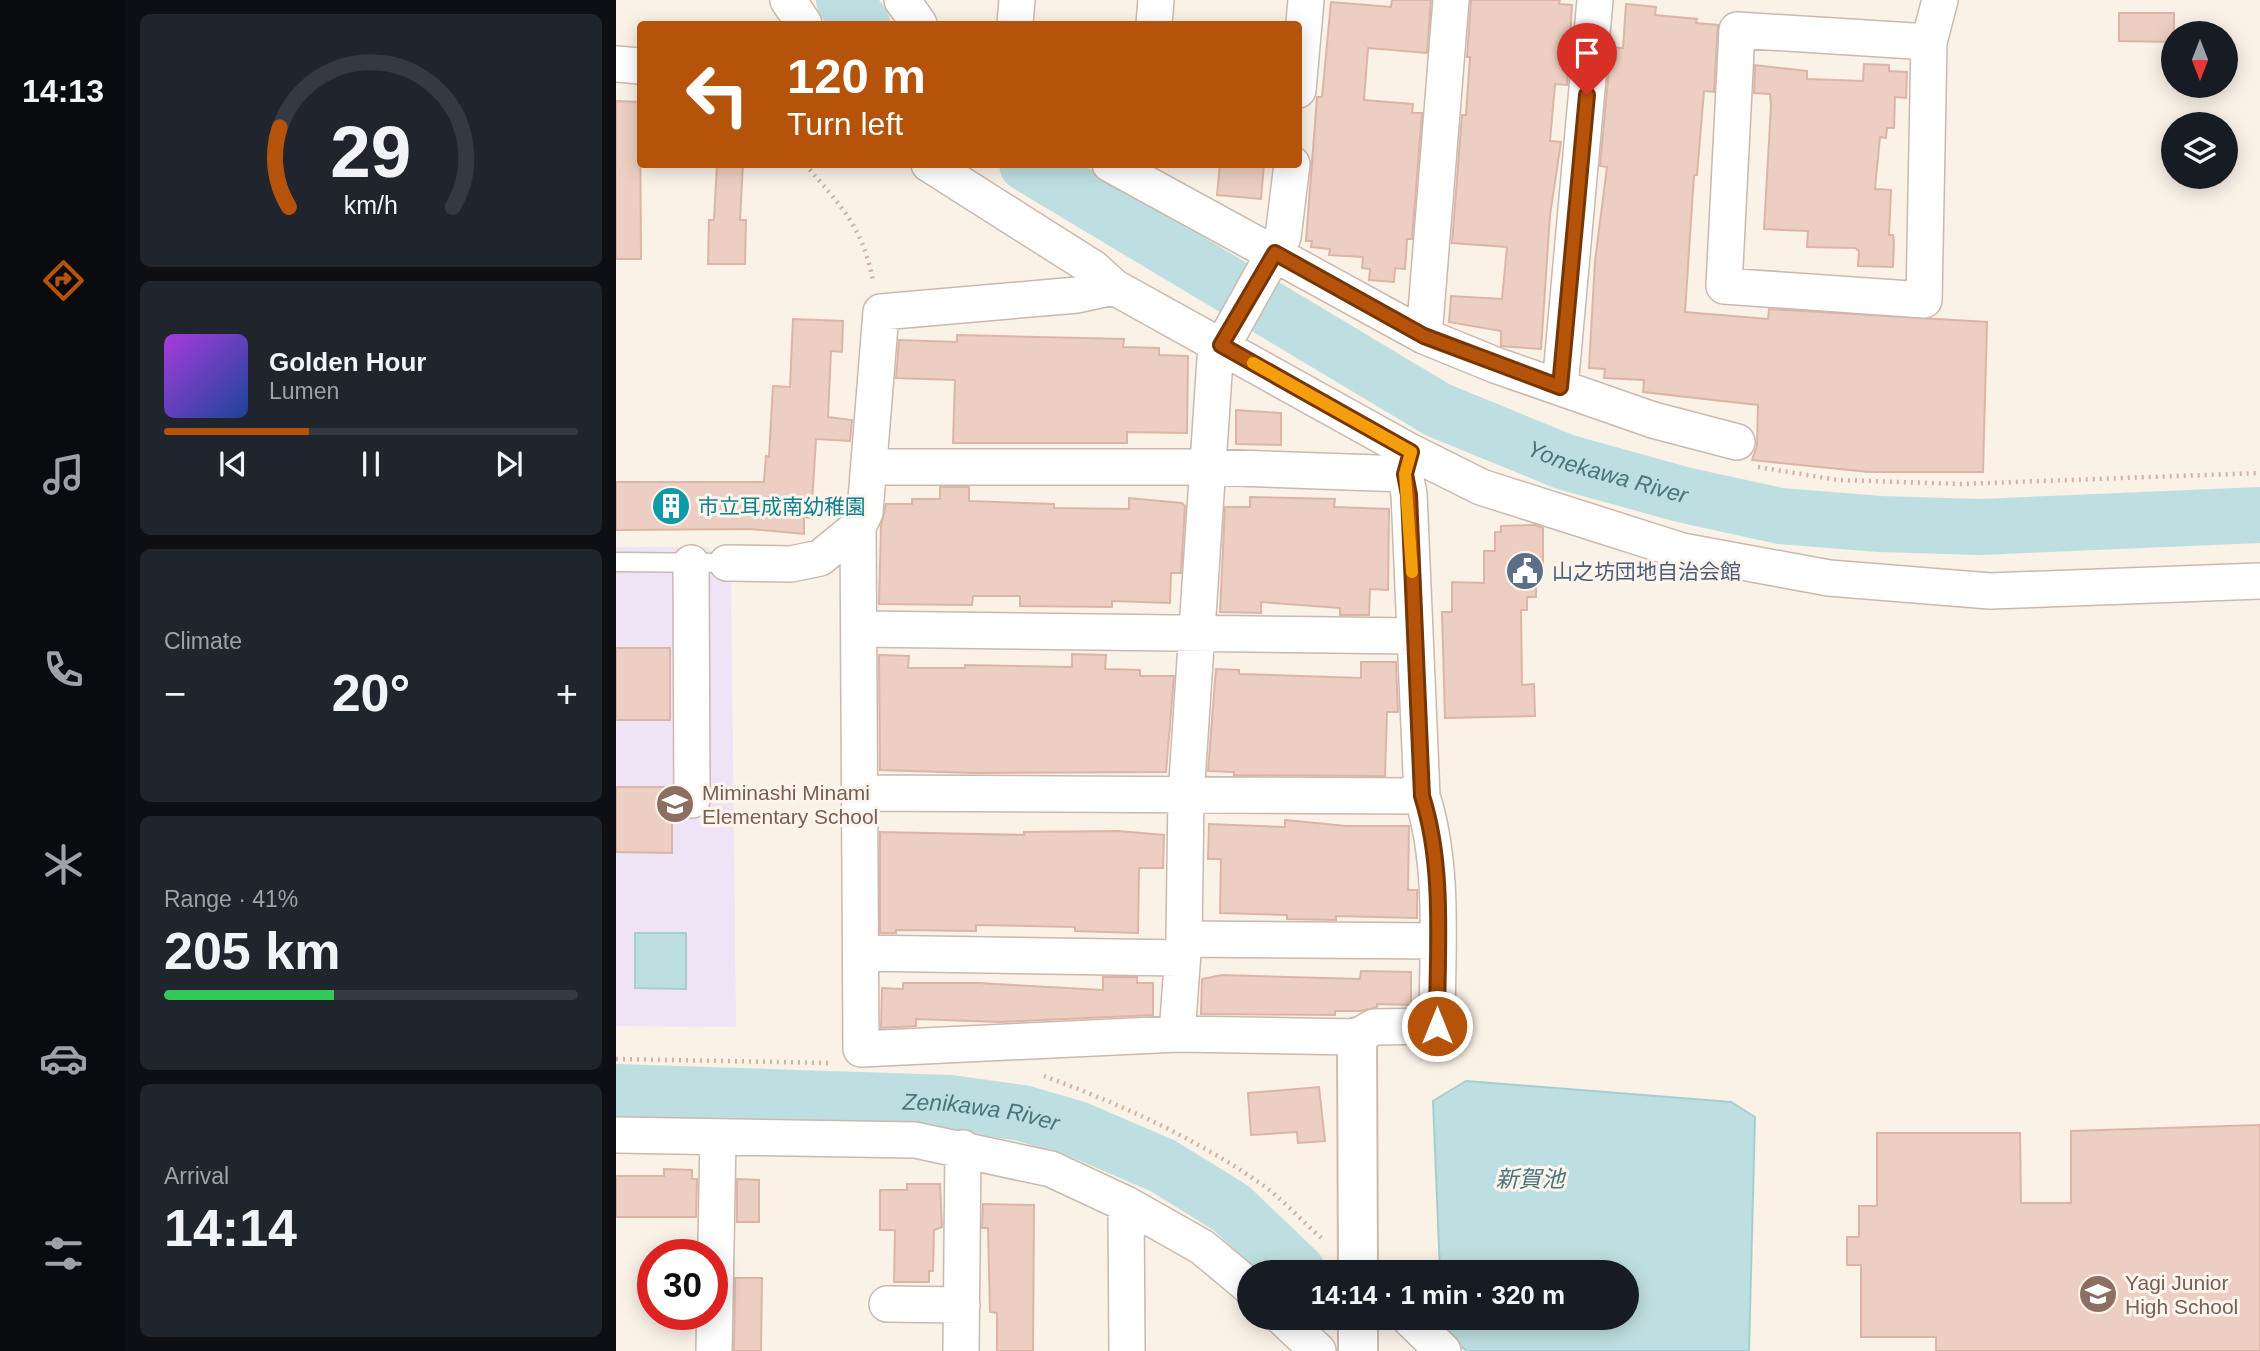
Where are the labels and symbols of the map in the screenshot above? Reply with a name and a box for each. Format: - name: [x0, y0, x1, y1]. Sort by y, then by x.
- north arrow: [2161, 21, 2238, 98]
- pin: [1557, 23, 1617, 95]
- water label: Yonekawa River: [1524, 435, 1692, 509]
- building icon: 市立耳成南幼稚園: [650, 485, 692, 527]
- place label: 市立耳成南幼稚園: [698, 495, 866, 518]
- public building icon: 山之坊団地自治会館: [1504, 550, 1546, 592]
- place label: 山之坊団地自治会館: [1552, 560, 1741, 583]
- place label: Miminashi Minami Elementary School: [702, 781, 878, 828]
- school or university icon: Miminashi Minami Elementary School: [654, 783, 696, 825]
- position arrow: [1400, 989, 1474, 1063]
- water label: Zenikawa River: [901, 1088, 1064, 1137]
- water label: 新賀池: [1496, 1166, 1567, 1192]
- speed limit sign: 30: [637, 1239, 728, 1330]
- place label: Yagi Junior High School: [2125, 1271, 2238, 1318]
- school or university icon: Yagi Junior High School: [2077, 1273, 2119, 1315]

